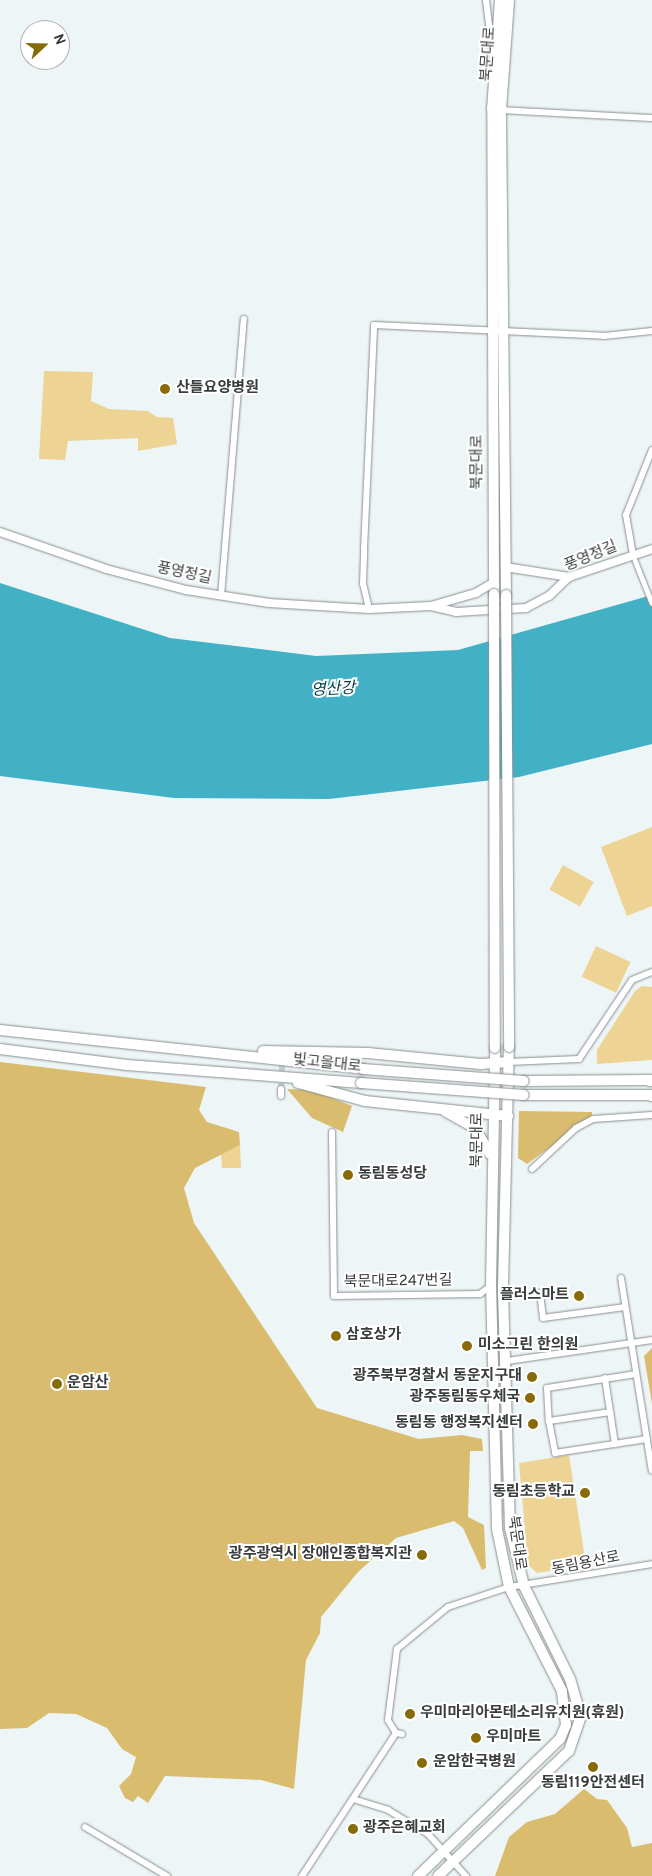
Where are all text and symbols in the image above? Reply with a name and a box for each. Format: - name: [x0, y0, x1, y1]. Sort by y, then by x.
- north arrow: [20, 20, 70, 70]
- street label: 북문대로: [478, 26, 500, 82]
- text: N: [49, 32, 68, 48]
- place label: 산들요양병원: [176, 380, 259, 398]
- marker: 산들요양병원: [158, 382, 172, 396]
- street label: 북문대로: [469, 434, 487, 490]
- street label: 풍영정길: [562, 538, 620, 576]
- street label: 풍영정길: [155, 559, 213, 589]
- water label: 영산강: [310, 679, 356, 701]
- street label: 빛고을대로: [292, 1051, 362, 1077]
- street label: 북문대로: [469, 1112, 487, 1168]
- place label: 동림동성당: [358, 1166, 427, 1184]
- marker: 동림동성당: [342, 1169, 354, 1181]
- street label: 북문대로247번길: [343, 1272, 453, 1292]
- place label: 플러스마트: [500, 1287, 569, 1305]
- marker: 플러스마트: [573, 1290, 585, 1302]
- place label: 삼호상가: [346, 1327, 401, 1345]
- marker: 삼호상가: [330, 1330, 342, 1342]
- place label: 미소그린 한의원: [478, 1337, 578, 1355]
- marker: 미소그린 한의원: [460, 1339, 474, 1353]
- place label: 광주북부경찰서 동운지구대: [353, 1368, 522, 1386]
- marker: 광주북부경찰서 동운지구대: [526, 1371, 538, 1383]
- place label: 운암산: [67, 1375, 108, 1393]
- marker: 운암산: [51, 1378, 63, 1390]
- place label: 광주동림동우체국: [410, 1389, 520, 1407]
- marker: 광주동림동우체국: [524, 1392, 536, 1404]
- place label: 동림동 행정복지센터: [395, 1415, 523, 1433]
- marker: 동림동 행정복지센터: [527, 1418, 539, 1430]
- place label: 동림초등학교: [492, 1484, 575, 1502]
- marker: 동림초등학교: [579, 1487, 591, 1499]
- street label: 북문대로: [503, 1514, 529, 1572]
- place label: 광주광역시 장애인종합복지관: [229, 1546, 412, 1564]
- marker: 광주광역시 장애인종합복지관: [416, 1549, 428, 1561]
- street label: 동림용산로: [550, 1549, 622, 1579]
- place label: 우미마리아몬테소리유치원(휴원): [420, 1705, 624, 1723]
- marker: 우미마리아몬테소리유치원(휴원): [404, 1708, 416, 1720]
- place label: 우미마트: [486, 1729, 541, 1747]
- marker: 우미마트: [470, 1732, 482, 1744]
- place label: 운암한국병원: [433, 1754, 516, 1772]
- marker: 운암한국병원: [415, 1756, 429, 1770]
- marker: 동림119안전센터: [587, 1761, 599, 1773]
- place label: 동림119안전센터: [541, 1775, 645, 1793]
- place label: 광주은혜교회: [363, 1820, 446, 1838]
- marker: 광주은혜교회: [347, 1823, 359, 1835]

